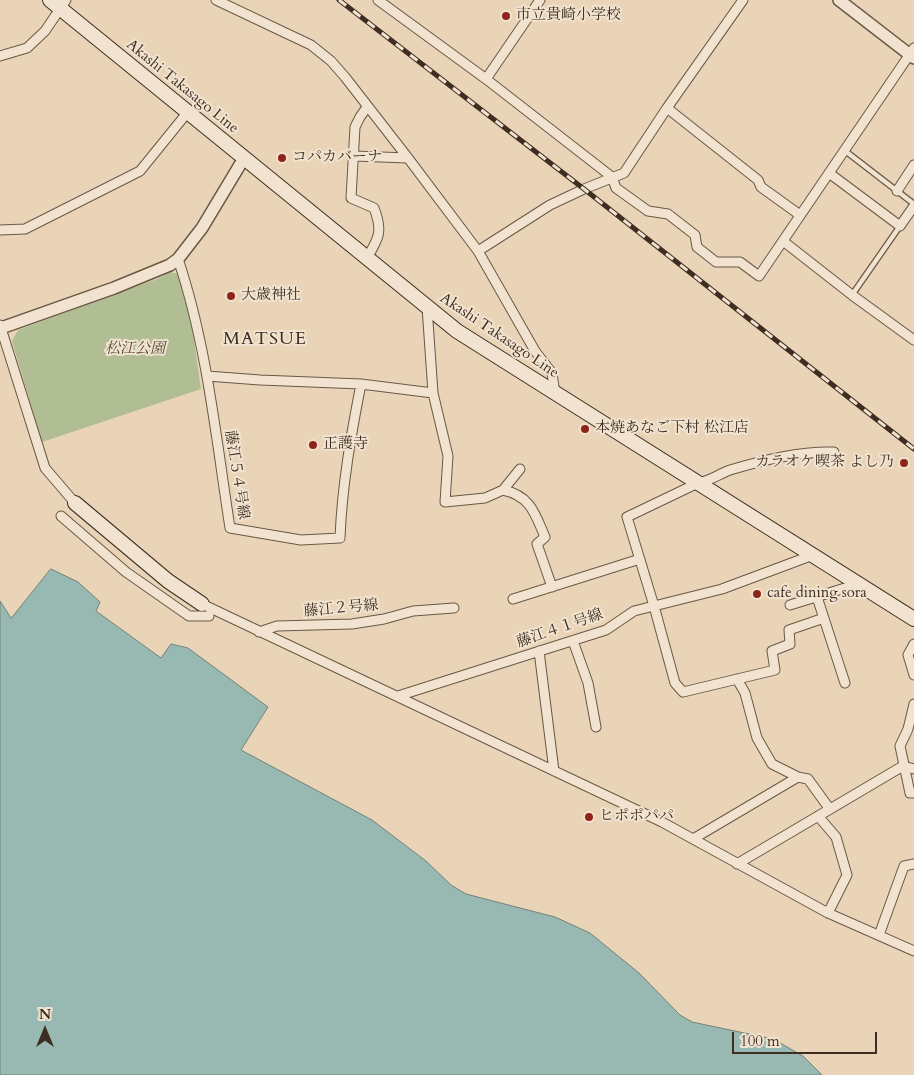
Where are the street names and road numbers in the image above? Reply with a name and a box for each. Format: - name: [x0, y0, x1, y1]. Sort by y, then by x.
- street label: Akashi Takasago Line: [122, 36, 242, 138]
- street label: Akashi Takasago Line: [436, 290, 562, 382]
- street label: 藤江５４号線: [220, 429, 252, 521]
- street label: 藤江２号線: [303, 597, 379, 621]
- street label: 藤江４１号線: [515, 606, 605, 652]

